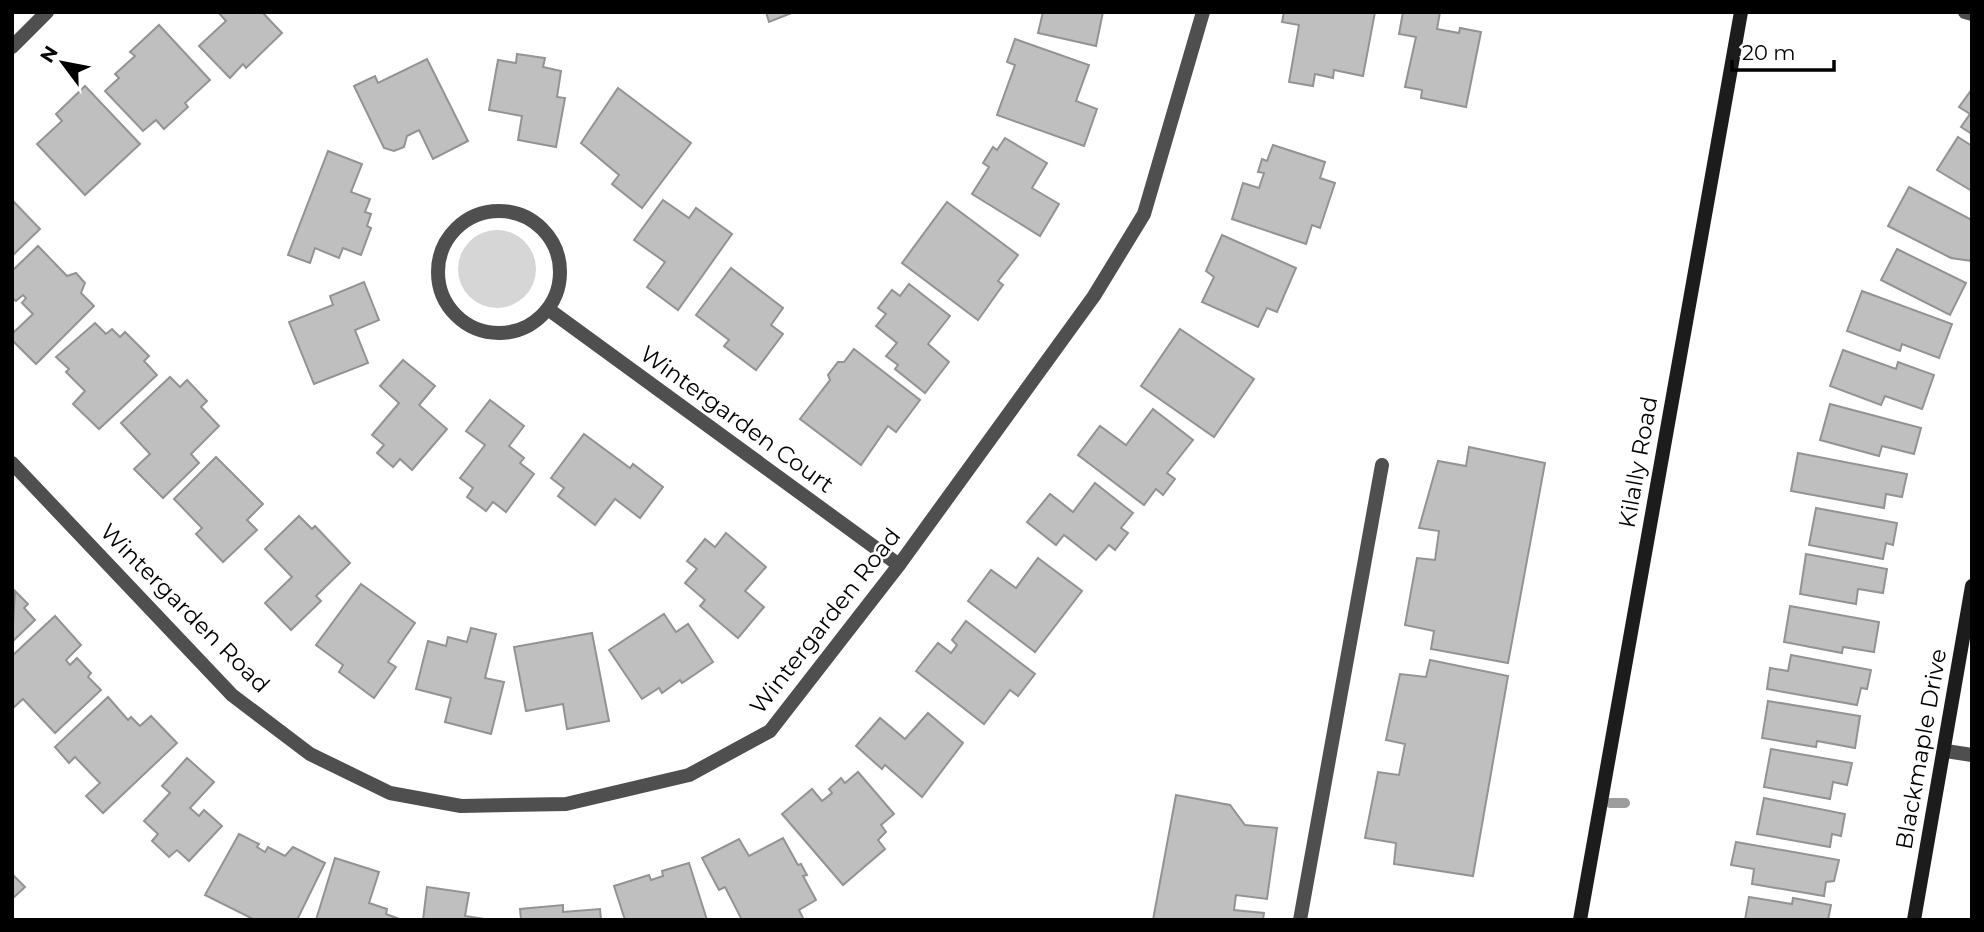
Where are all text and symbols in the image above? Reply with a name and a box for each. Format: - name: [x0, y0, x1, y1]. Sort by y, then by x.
- north arrow: [28, 28, 98, 98]
- scale bar: [1732, 28, 1834, 72]
- text: 20 m: [1742, 40, 1796, 65]
- text: N: [35, 42, 63, 67]
- street label: Wintergarden Court: [635, 339, 839, 499]
- street label: Kilally Road: [1613, 394, 1663, 530]
- street label: Wintergarden Road: [94, 517, 276, 699]
- street label: Wintergarden Road: [744, 523, 906, 719]
- street label: Blackmaple Drive: [1890, 646, 1952, 852]

